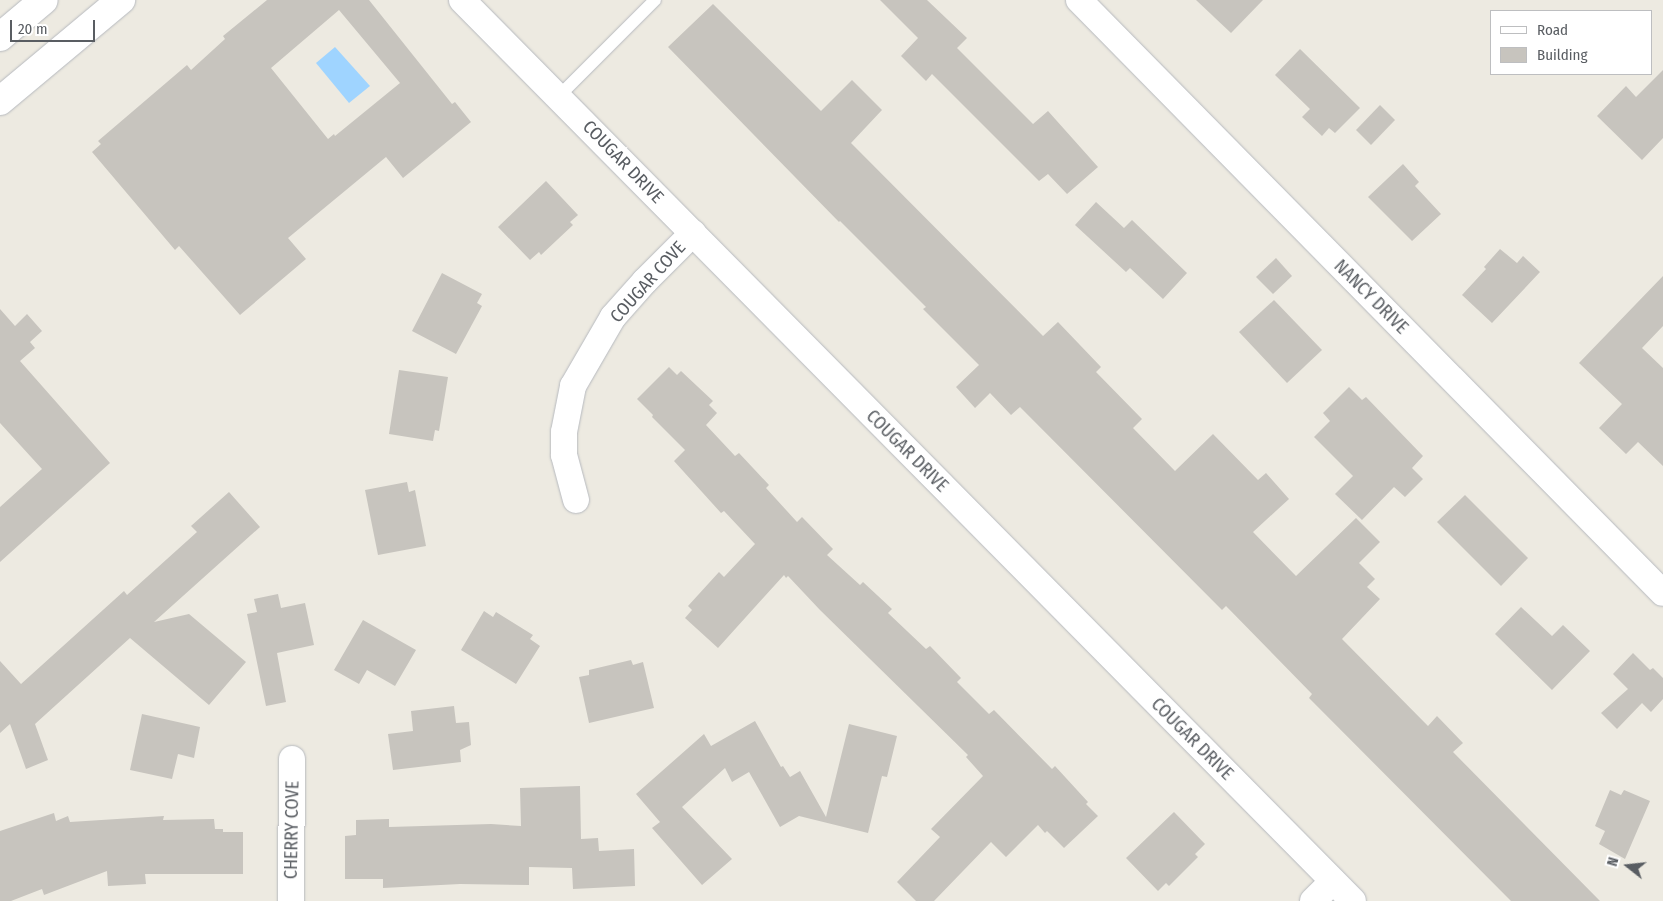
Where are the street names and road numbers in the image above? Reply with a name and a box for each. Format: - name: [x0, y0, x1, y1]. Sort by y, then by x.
- street label: COUGAR DRIVE: [578, 116, 668, 208]
- street label: COUGAR COVE: [606, 237, 690, 327]
- street label: NANCY DRIVE: [1329, 255, 1413, 339]
- street label: COUGAR DRIVE: [862, 406, 952, 496]
- street label: COUGAR DRIVE: [1147, 694, 1237, 784]
- street label: CHERRY COVE: [280, 781, 304, 879]

